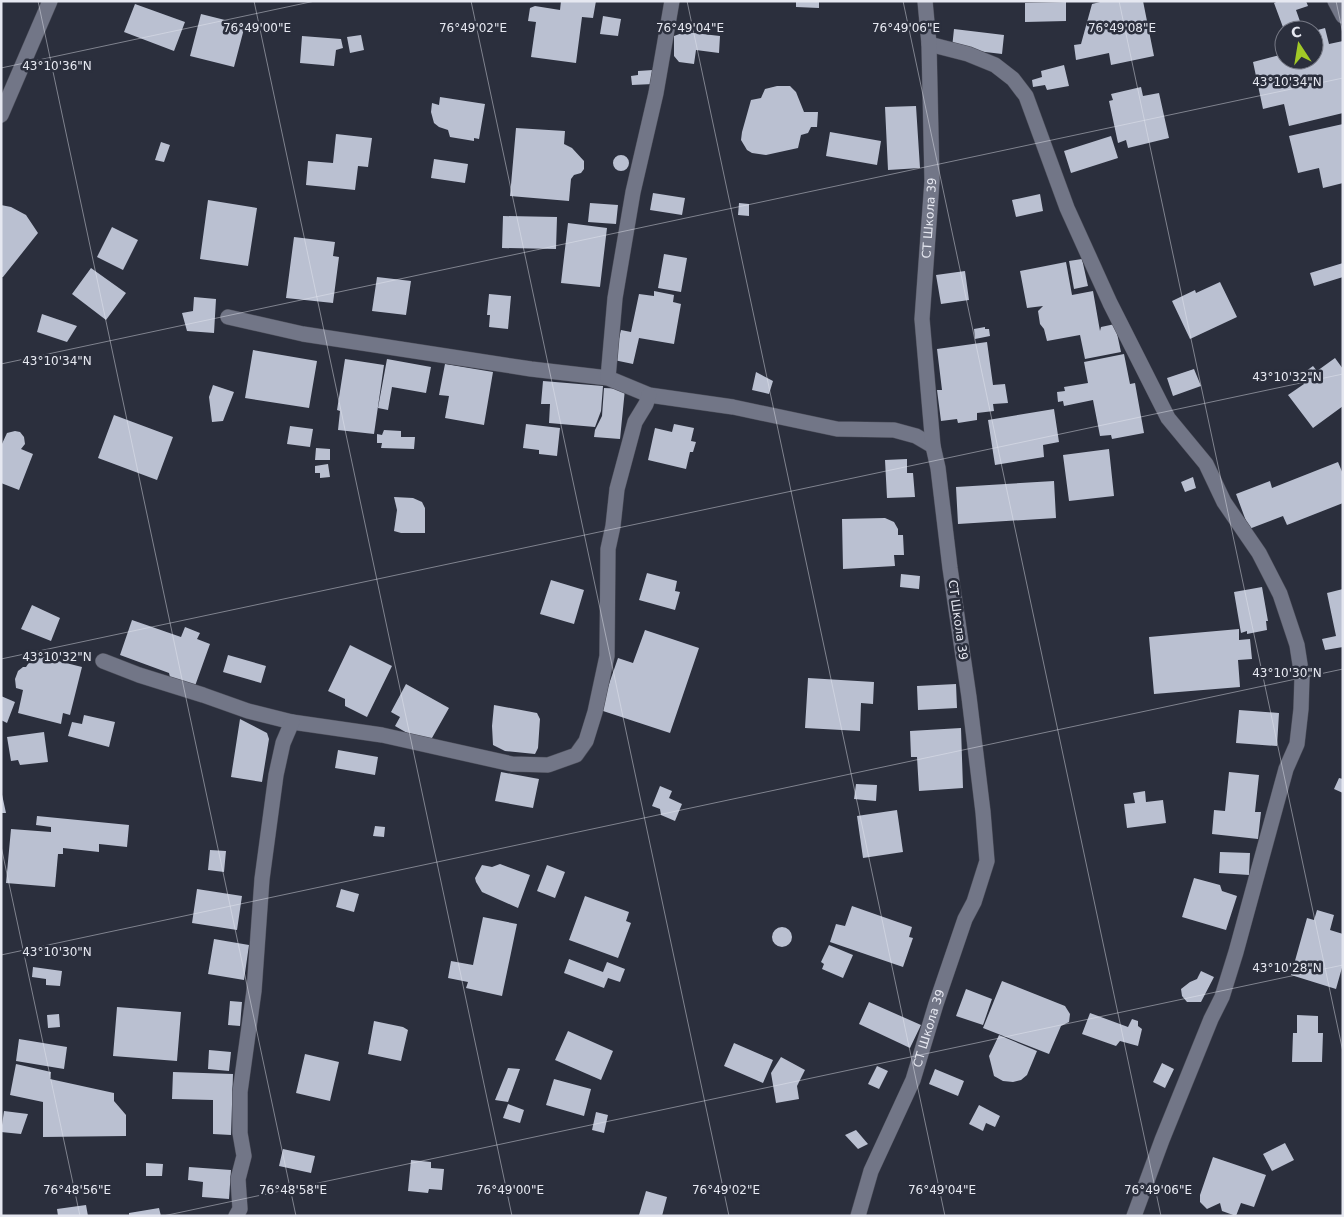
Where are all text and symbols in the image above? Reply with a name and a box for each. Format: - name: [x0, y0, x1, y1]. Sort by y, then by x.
- north arrow: [1274, 20, 1324, 70]
- text: 76°49'00"E: [223, 21, 291, 35]
- text: 76°49'02"E: [439, 21, 507, 35]
- text: 76°49'04"E: [656, 21, 724, 35]
- text: 76°49'06"E: [872, 21, 940, 35]
- text: 76°49'08"E: [1088, 21, 1156, 35]
- text: С: [1290, 23, 1303, 41]
- text: 43°10'36"N: [22, 59, 92, 73]
- text: 43°10'34"N: [1252, 75, 1322, 89]
- street label: СТ Школа 39: [919, 177, 939, 259]
- text: 43°10'34"N: [22, 354, 92, 368]
- text: 43°10'32"N: [1252, 370, 1322, 384]
- street label: СТ Школа 39: [945, 579, 971, 661]
- text: 43°10'32"N: [22, 650, 92, 664]
- text: 43°10'30"N: [1252, 666, 1322, 680]
- text: 43°10'30"N: [22, 945, 92, 959]
- text: 43°10'28"N: [1252, 961, 1322, 975]
- street label: СТ Школа 39: [910, 987, 948, 1069]
- text: 76°48'56"E: [43, 1183, 111, 1197]
- text: 76°48'58"E: [259, 1183, 327, 1197]
- text: 76°49'00"E: [476, 1183, 544, 1197]
- text: 76°49'02"E: [692, 1183, 760, 1197]
- text: 76°49'04"E: [908, 1183, 976, 1197]
- text: 76°49'06"E: [1124, 1183, 1192, 1197]

